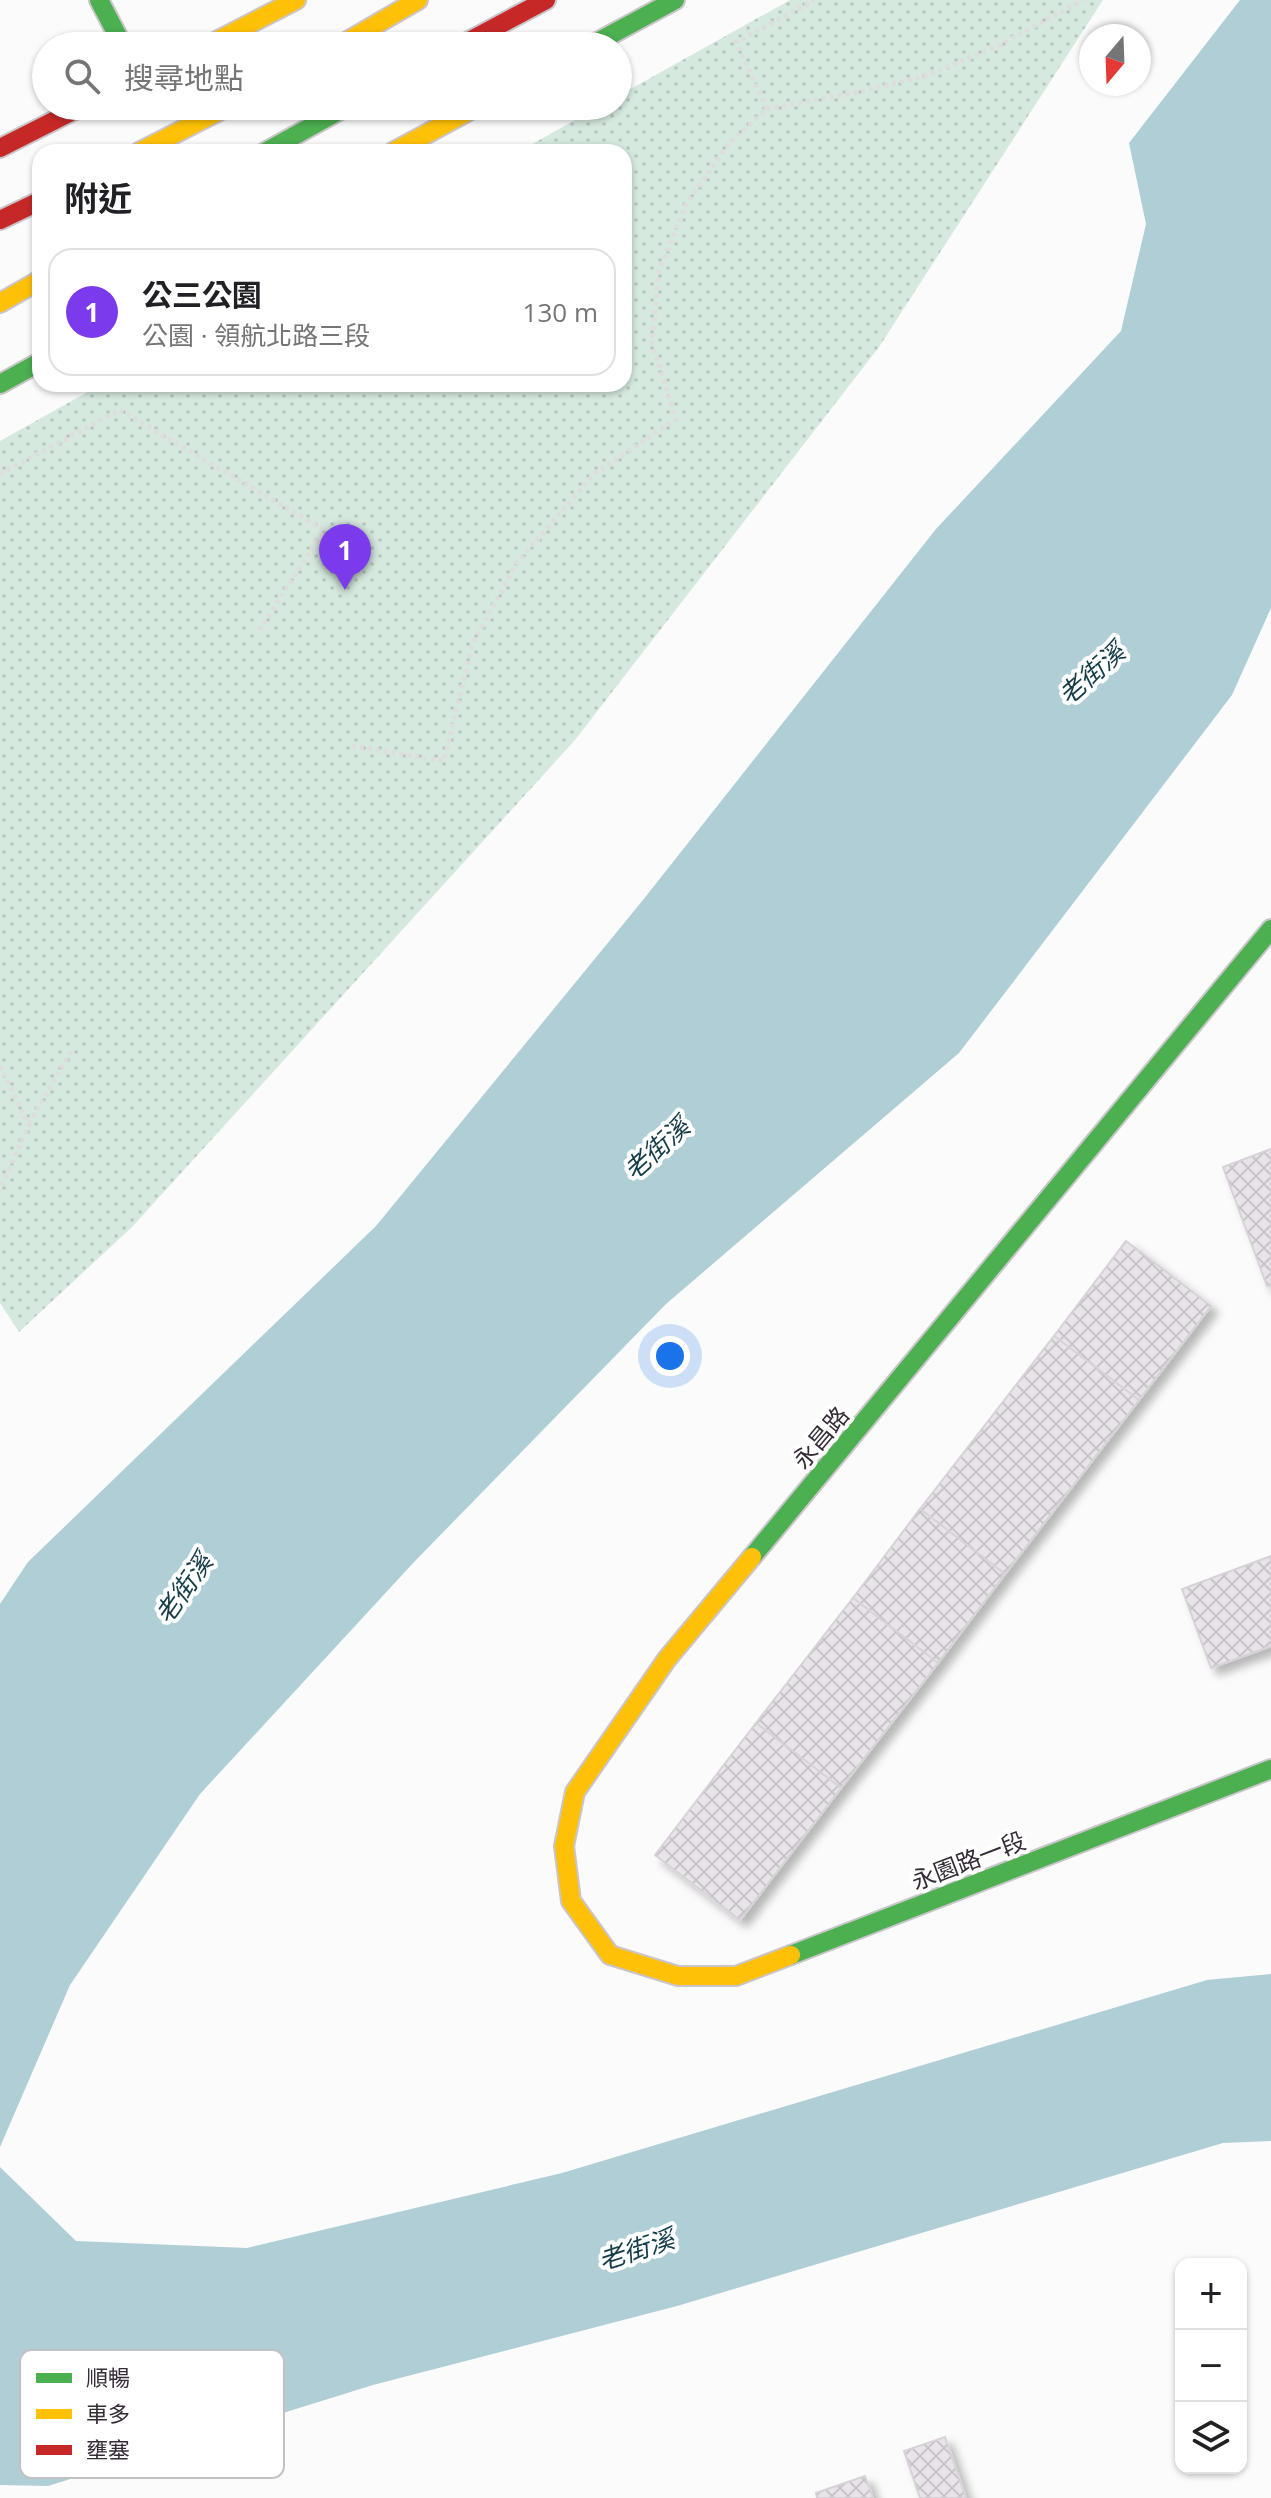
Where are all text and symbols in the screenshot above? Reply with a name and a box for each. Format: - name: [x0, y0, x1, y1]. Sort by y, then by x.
- north arrow: [1079, 24, 1151, 96]
- search box: [32, 32, 632, 120]
- icon: search: [60, 54, 104, 98]
- text: 搜尋地點: [124, 57, 244, 98]
- text: 附近: [64, 175, 132, 221]
- text: 公三公園: [142, 274, 262, 315]
- text: 1: [85, 294, 99, 330]
- text: 130 m: [523, 294, 598, 330]
- text: 公園 · 領航北路三段: [142, 317, 370, 353]
- pin: 1: [319, 524, 371, 590]
- water label: 老街溪: [1050, 631, 1135, 712]
- water label: 老街溪: [615, 1106, 700, 1187]
- your location: [650, 1336, 690, 1376]
- street label: 永昌路: [784, 1399, 856, 1475]
- water label: 老街溪: [146, 1542, 222, 1630]
- street label: 永園路一段: [906, 1823, 1030, 1897]
- water label: 老街溪: [593, 2219, 682, 2278]
- map controls: [1175, 2258, 1247, 2474]
- button: +: [1175, 2258, 1247, 2330]
- button: −: [1175, 2330, 1247, 2402]
- legend: [20, 2350, 284, 2478]
- text: 順暢: [86, 2362, 130, 2392]
- text: 車多: [86, 2398, 130, 2428]
- button: layers: [1175, 2402, 1247, 2474]
- text: 壅塞: [86, 2434, 130, 2464]

